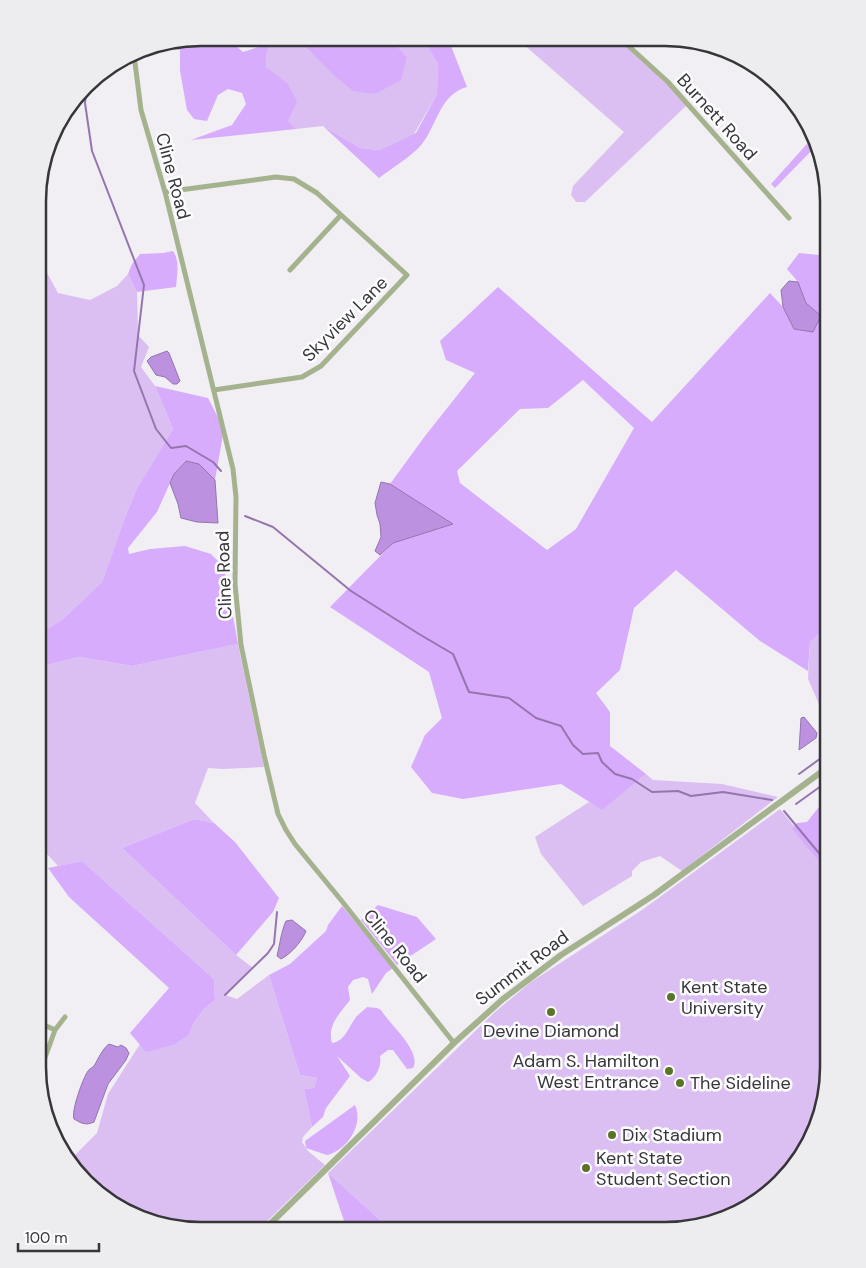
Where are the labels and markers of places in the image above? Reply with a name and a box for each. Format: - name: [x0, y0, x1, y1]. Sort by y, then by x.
- place label: Kent State University: [681, 975, 767, 1020]
- marker: Kent State University: [665, 991, 677, 1003]
- marker: Devine Diamond: [545, 1006, 557, 1018]
- place label: Devine Diamond: [483, 1019, 619, 1043]
- place label: Adam S. Hamilton West Entrance: [513, 1049, 659, 1094]
- marker: Adam S. Hamilton West Entrance: [663, 1065, 675, 1077]
- place label: The Sideline: [690, 1071, 791, 1095]
- marker: The Sideline: [674, 1077, 686, 1089]
- place label: Dix Stadium: [622, 1123, 722, 1147]
- marker: Dix Stadium: [606, 1129, 618, 1141]
- place label: Kent State Student Section: [596, 1146, 731, 1191]
- marker: Kent State Student Section: [580, 1162, 592, 1174]

